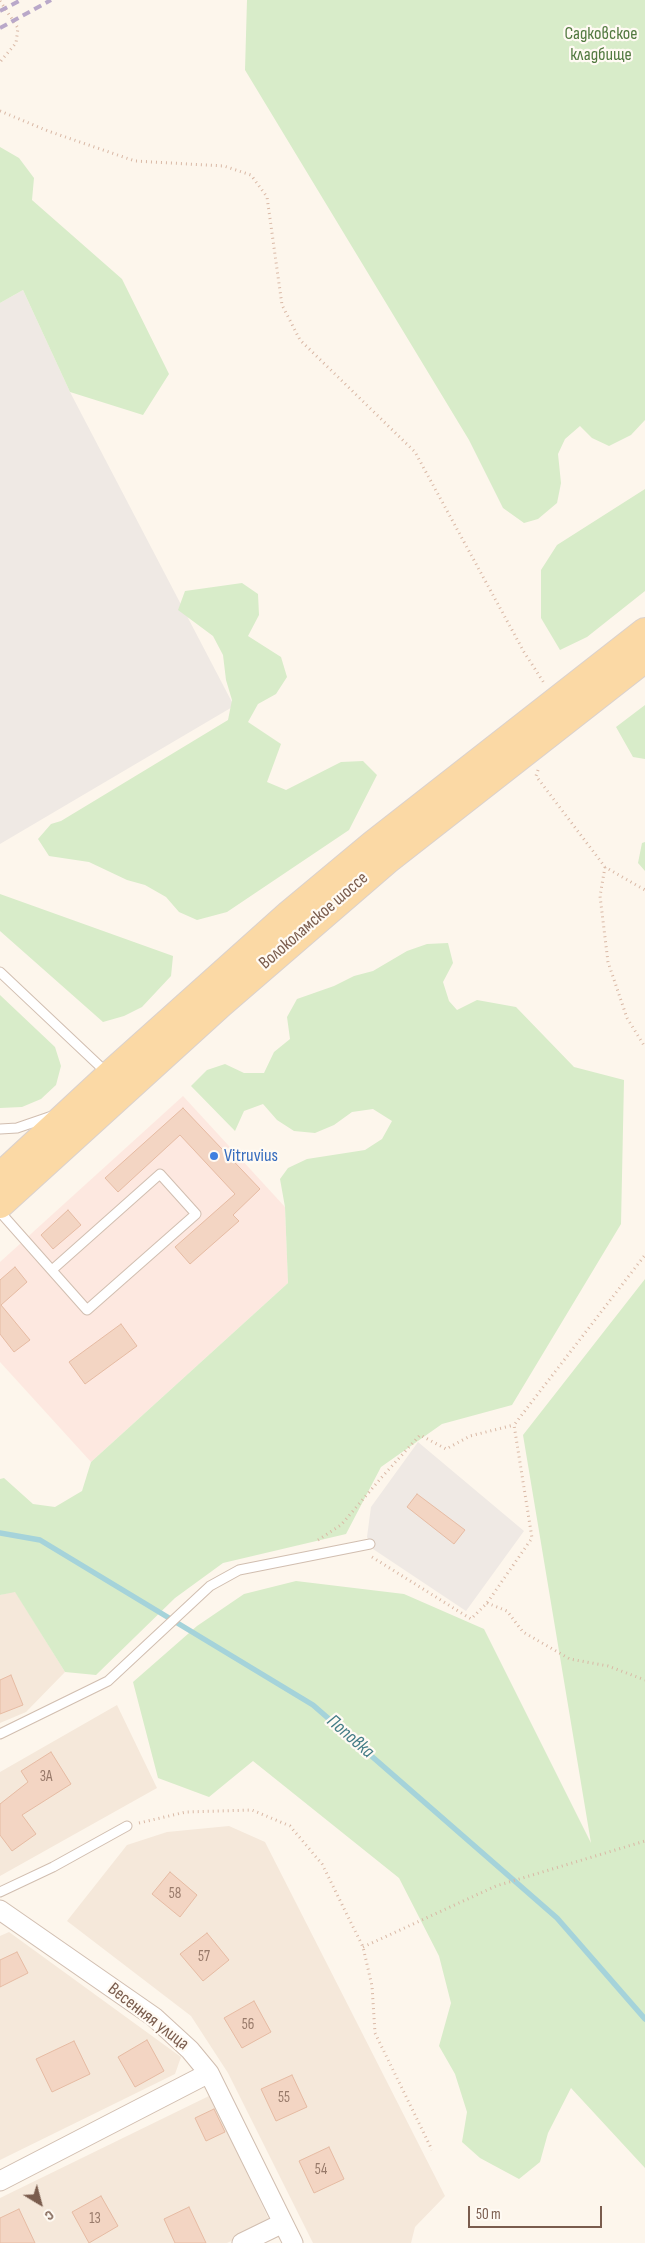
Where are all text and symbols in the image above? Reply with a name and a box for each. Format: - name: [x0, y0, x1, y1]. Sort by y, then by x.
- park label: Садковское кладбище: [565, 23, 637, 66]
- street label: Волоколамское шоссе: [255, 868, 373, 974]
- place label: Vitruvius: [224, 1145, 278, 1167]
- marker: Vitruvius: [208, 1150, 220, 1162]
- water label: Поповка: [322, 1710, 378, 1764]
- house number: 3А: [40, 1768, 52, 1786]
- house number: 58: [169, 1885, 181, 1903]
- house number: 57: [198, 1948, 210, 1966]
- street label: Весенняя улица: [103, 1979, 193, 2055]
- house number: 56: [242, 2016, 254, 2034]
- house number: 55: [278, 2089, 290, 2107]
- house number: 54: [315, 2161, 327, 2179]
- north arrow: [15, 2178, 65, 2228]
- scale bar: [470, 2196, 604, 2228]
- text: 50 m: [476, 2205, 501, 2224]
- text: С: [41, 2206, 57, 2224]
- house number: 13: [89, 2210, 101, 2228]

